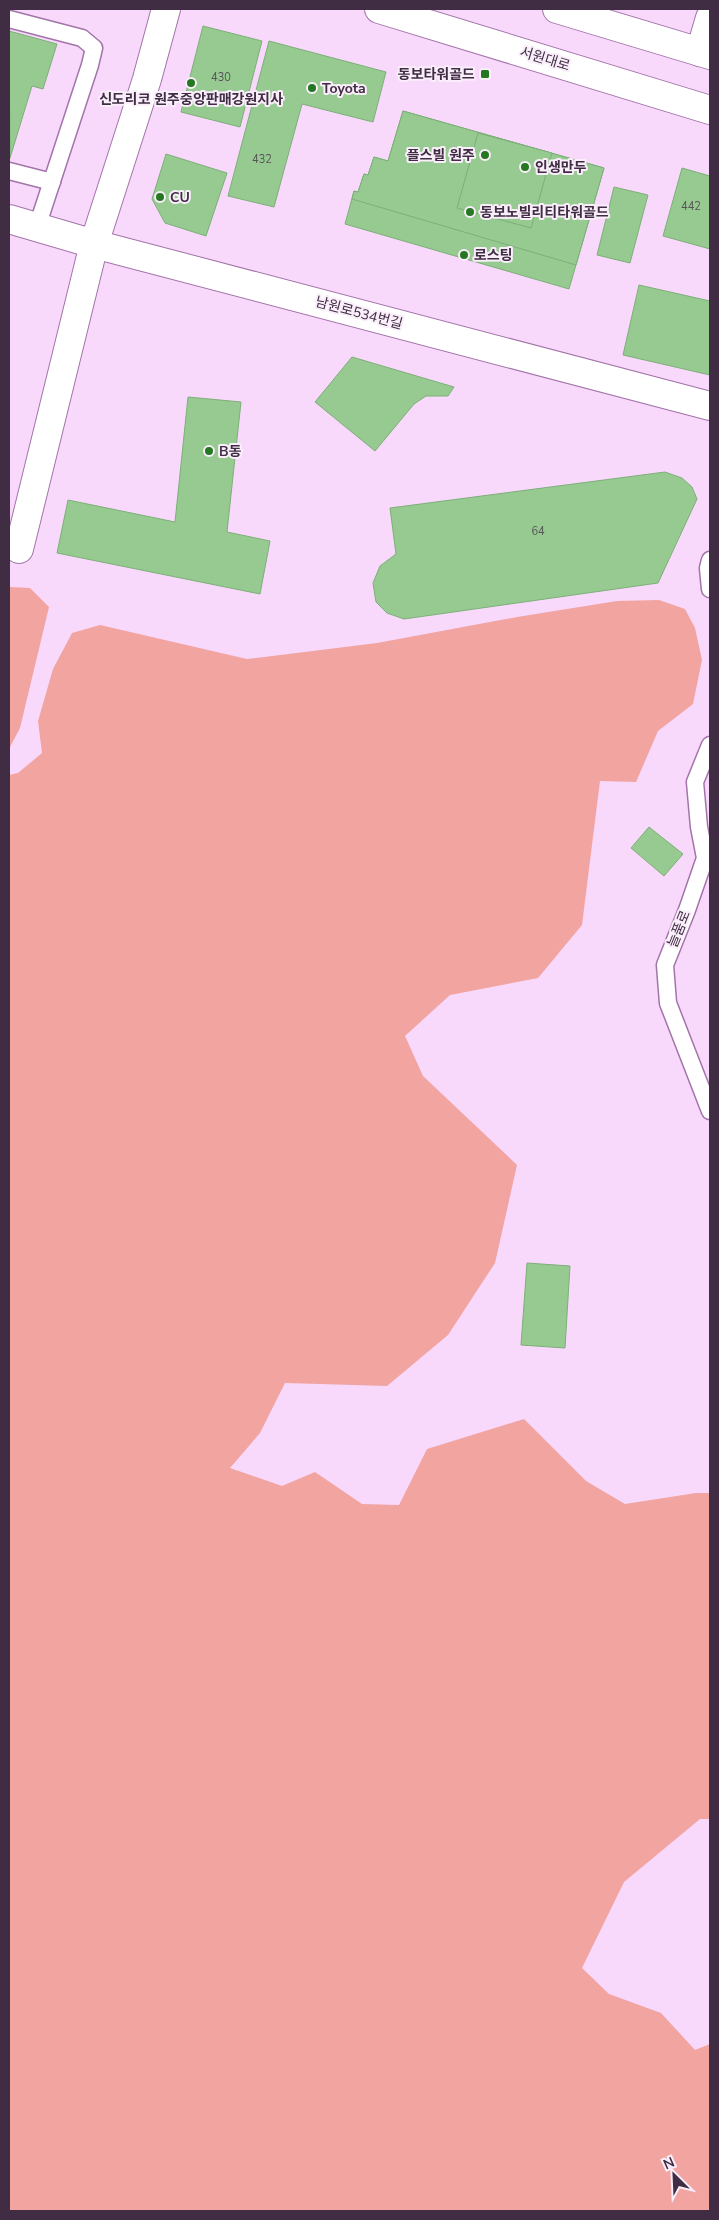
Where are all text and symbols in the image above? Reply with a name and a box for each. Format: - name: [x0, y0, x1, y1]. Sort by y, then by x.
- street label: 서원대로: [518, 42, 573, 76]
- place label: 동보타워골드: [398, 65, 475, 84]
- marker: 동보타워골드: [479, 68, 491, 80]
- house number: 430: [211, 70, 231, 85]
- marker: 신도리코 원주중앙판매강원지사: [185, 77, 197, 89]
- place label: Toyota: [322, 79, 366, 98]
- marker: Toyota: [306, 82, 318, 94]
- place label: 신도리코 원주중앙판매강원지사: [99, 90, 283, 109]
- place label: 플스빌 원주: [407, 146, 475, 165]
- marker: 플스빌 원주: [479, 149, 491, 161]
- house number: 432: [252, 152, 272, 167]
- place label: 인생만두: [535, 158, 587, 177]
- marker: 인생만두: [519, 161, 531, 173]
- place label: CU: [170, 188, 190, 207]
- marker: CU: [154, 191, 166, 203]
- house number: 442: [681, 199, 701, 214]
- place label: 동보노빌리티타워골드: [480, 203, 609, 222]
- marker: 동보노빌리티타워골드: [464, 206, 476, 218]
- place label: 로스팅: [474, 246, 513, 265]
- marker: 로스팅: [458, 249, 470, 261]
- street label: 남원로534번길: [313, 292, 405, 334]
- place label: B동: [219, 442, 242, 461]
- marker: B동: [203, 445, 215, 457]
- house number: 64: [531, 524, 545, 539]
- street label: 늘품로: [663, 907, 695, 950]
- north arrow: [649, 2150, 699, 2200]
- text: N: [660, 2153, 678, 2174]

